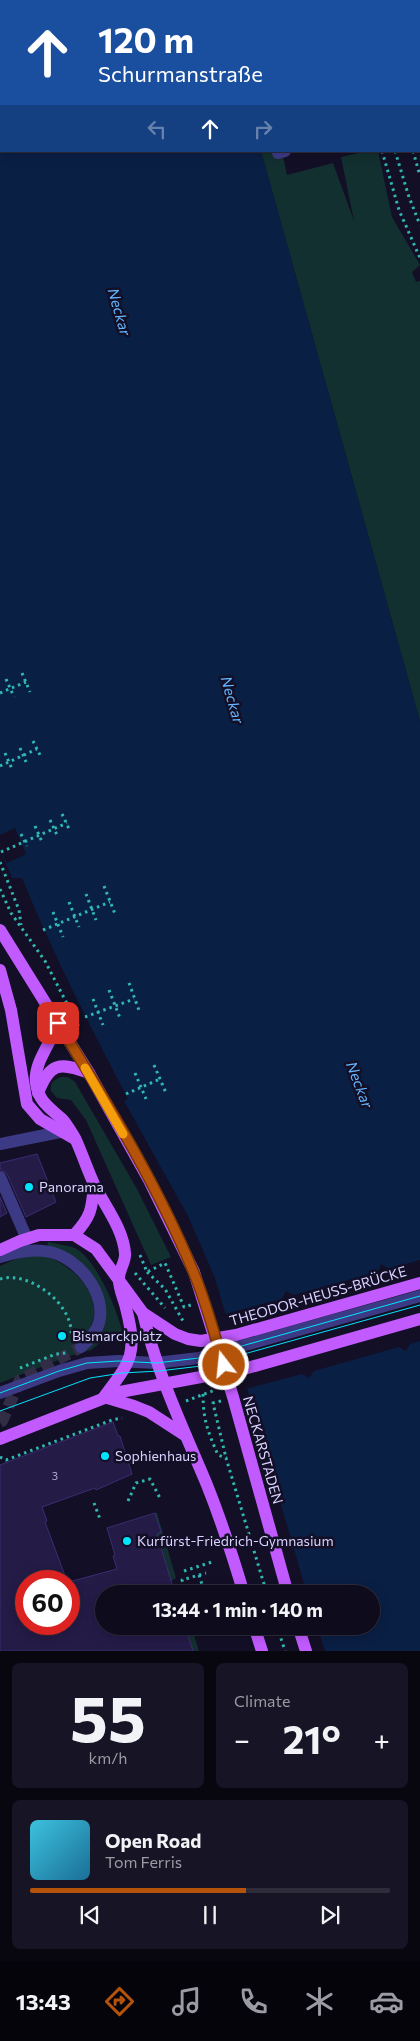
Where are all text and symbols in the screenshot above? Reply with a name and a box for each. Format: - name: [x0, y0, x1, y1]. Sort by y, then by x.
- text: 120 m: [98, 17, 194, 60]
- icon: ahead: [15, 20, 80, 85]
- text: Schurmanstraße: [98, 60, 263, 87]
- icon: left: [143, 115, 171, 143]
- icon: ahead: [196, 115, 224, 143]
- icon: right: [249, 115, 277, 143]
- water label: Neckar: [105, 286, 136, 339]
- water label: Neckar: [218, 674, 249, 727]
- pin: [37, 1002, 79, 1044]
- icon: arrive: [44, 1009, 72, 1037]
- water label: Neckar: [343, 1059, 377, 1111]
- place label: Panorama: [39, 1178, 104, 1195]
- marker: Panorama: [23, 1181, 35, 1193]
- street label: THEODOR-HEUSS-BRÜCKE: [227, 1262, 408, 1329]
- place label: Bismarckplatz: [72, 1327, 162, 1344]
- marker: Bismarckplatz: [56, 1330, 68, 1342]
- position arrow: [197, 1338, 249, 1390]
- street label: NECKARSTADEN: [240, 1394, 287, 1506]
- place label: Sophienhaus: [115, 1447, 196, 1464]
- marker: Sophienhaus: [99, 1450, 111, 1462]
- house number: 3: [52, 1469, 58, 1482]
- place label: Kurfürst-Friedrich-Gymnasium: [137, 1532, 334, 1549]
- marker: Kurfürst-Friedrich-Gymnasium: [121, 1535, 133, 1547]
- speed limit sign: 60: [15, 1570, 80, 1635]
- text: 13:44 · 1 min · 140 m: [152, 1598, 323, 1621]
- text: 55: [70, 1676, 146, 1755]
- text: Climate: [234, 1691, 290, 1710]
- text: 21°: [283, 1715, 341, 1762]
- text: −: [234, 1722, 250, 1756]
- text: +: [374, 1722, 390, 1756]
- text: km/h: [89, 1748, 127, 1767]
- text: Open Road: [105, 1829, 201, 1852]
- text: Tom Ferris: [105, 1852, 182, 1871]
- icon: previous: [76, 1901, 104, 1929]
- icon: pause: [196, 1901, 224, 1929]
- icon: next: [316, 1901, 344, 1929]
- icon: directions: [102, 1984, 137, 2019]
- icon: music: [169, 1984, 204, 2019]
- icon: phone: [236, 1984, 271, 2019]
- icon: climate: [302, 1984, 337, 2019]
- icon: car: [369, 1984, 404, 2019]
- text: 13:43: [16, 1988, 71, 2015]

